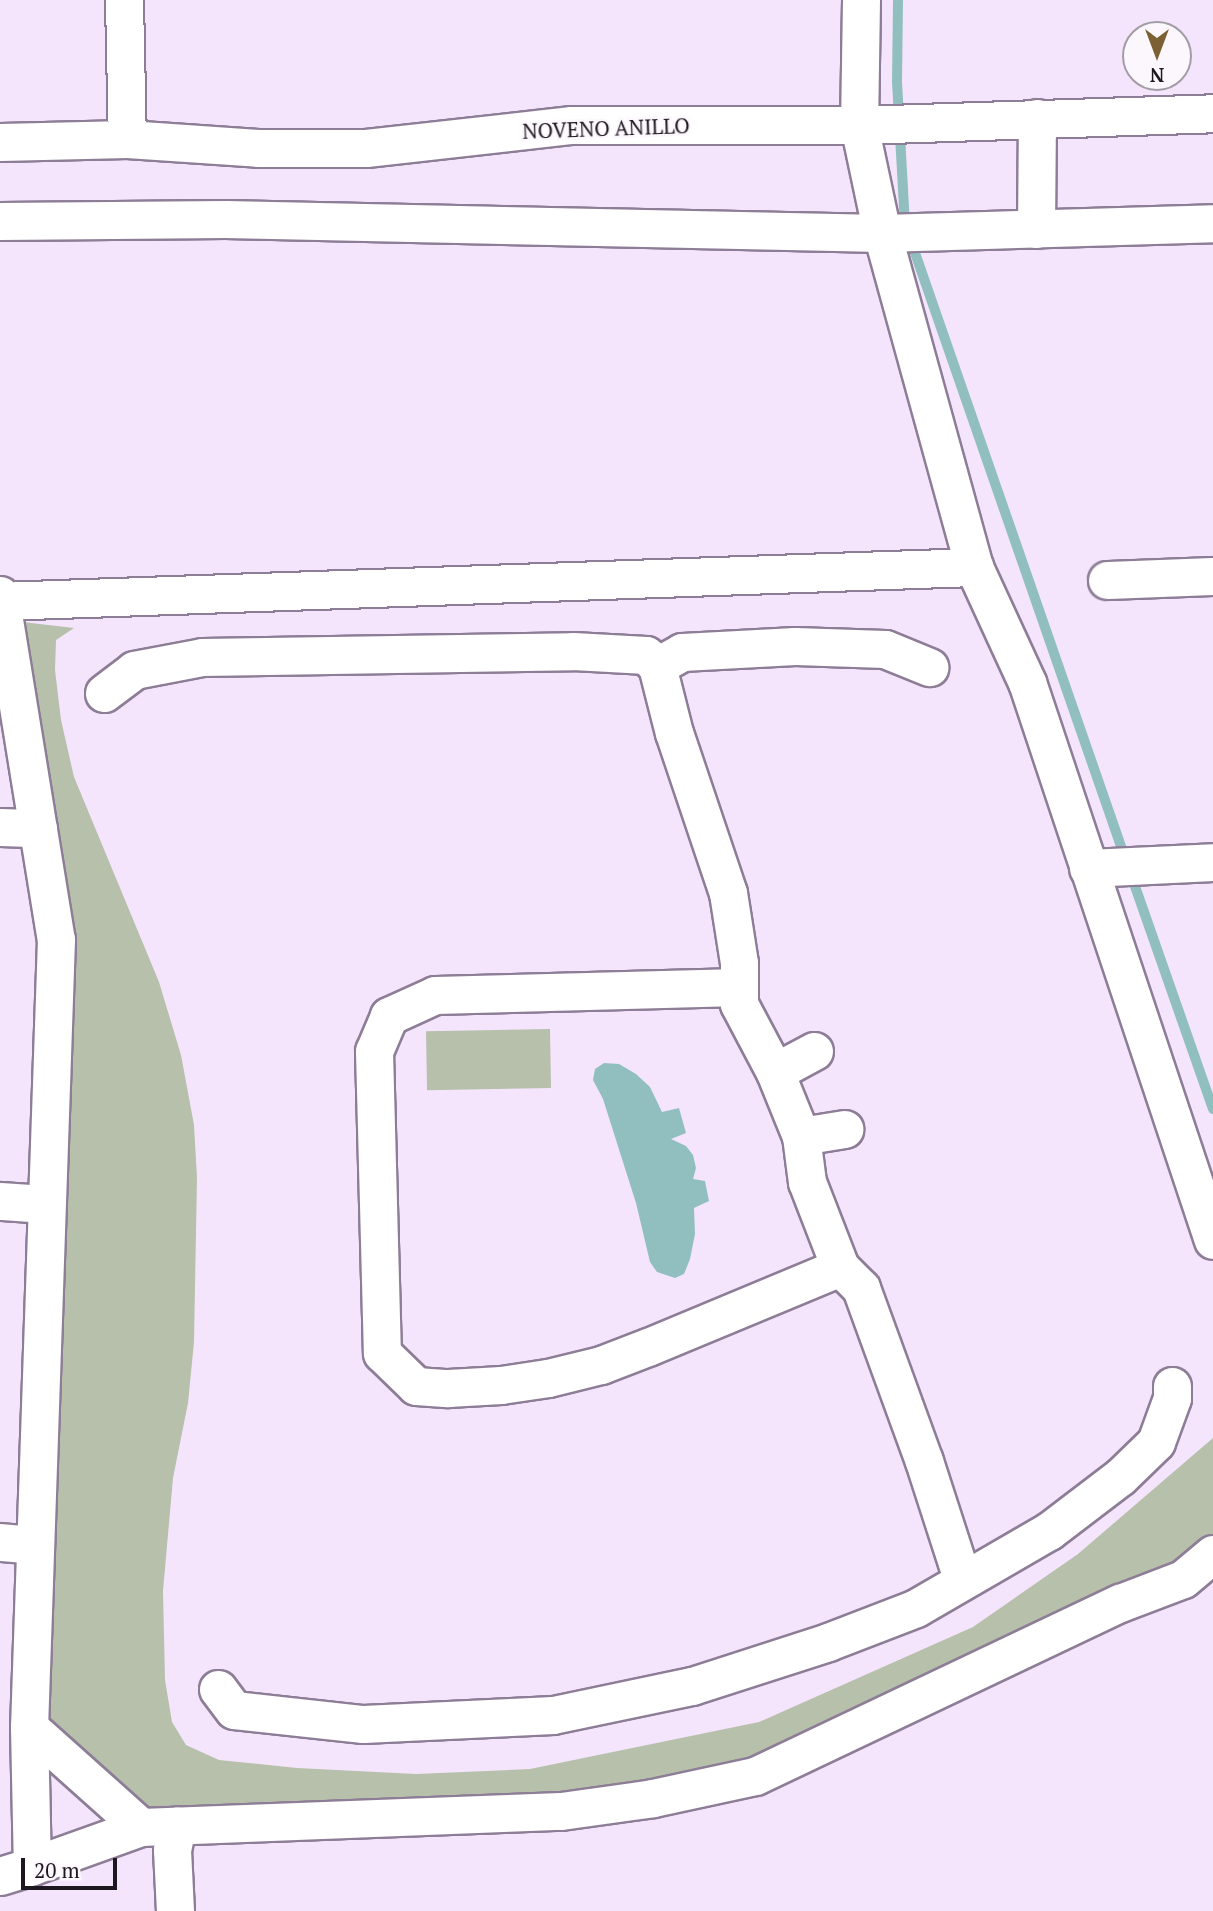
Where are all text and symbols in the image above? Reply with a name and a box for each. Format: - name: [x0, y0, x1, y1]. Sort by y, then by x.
- north arrow: [1122, 21, 1192, 91]
- text: N: [1150, 63, 1164, 88]
- street label: NOVENO ANILLO: [522, 112, 690, 144]
- scale bar: [24, 1844, 121, 1888]
- text: 20 m: [34, 1856, 80, 1884]

